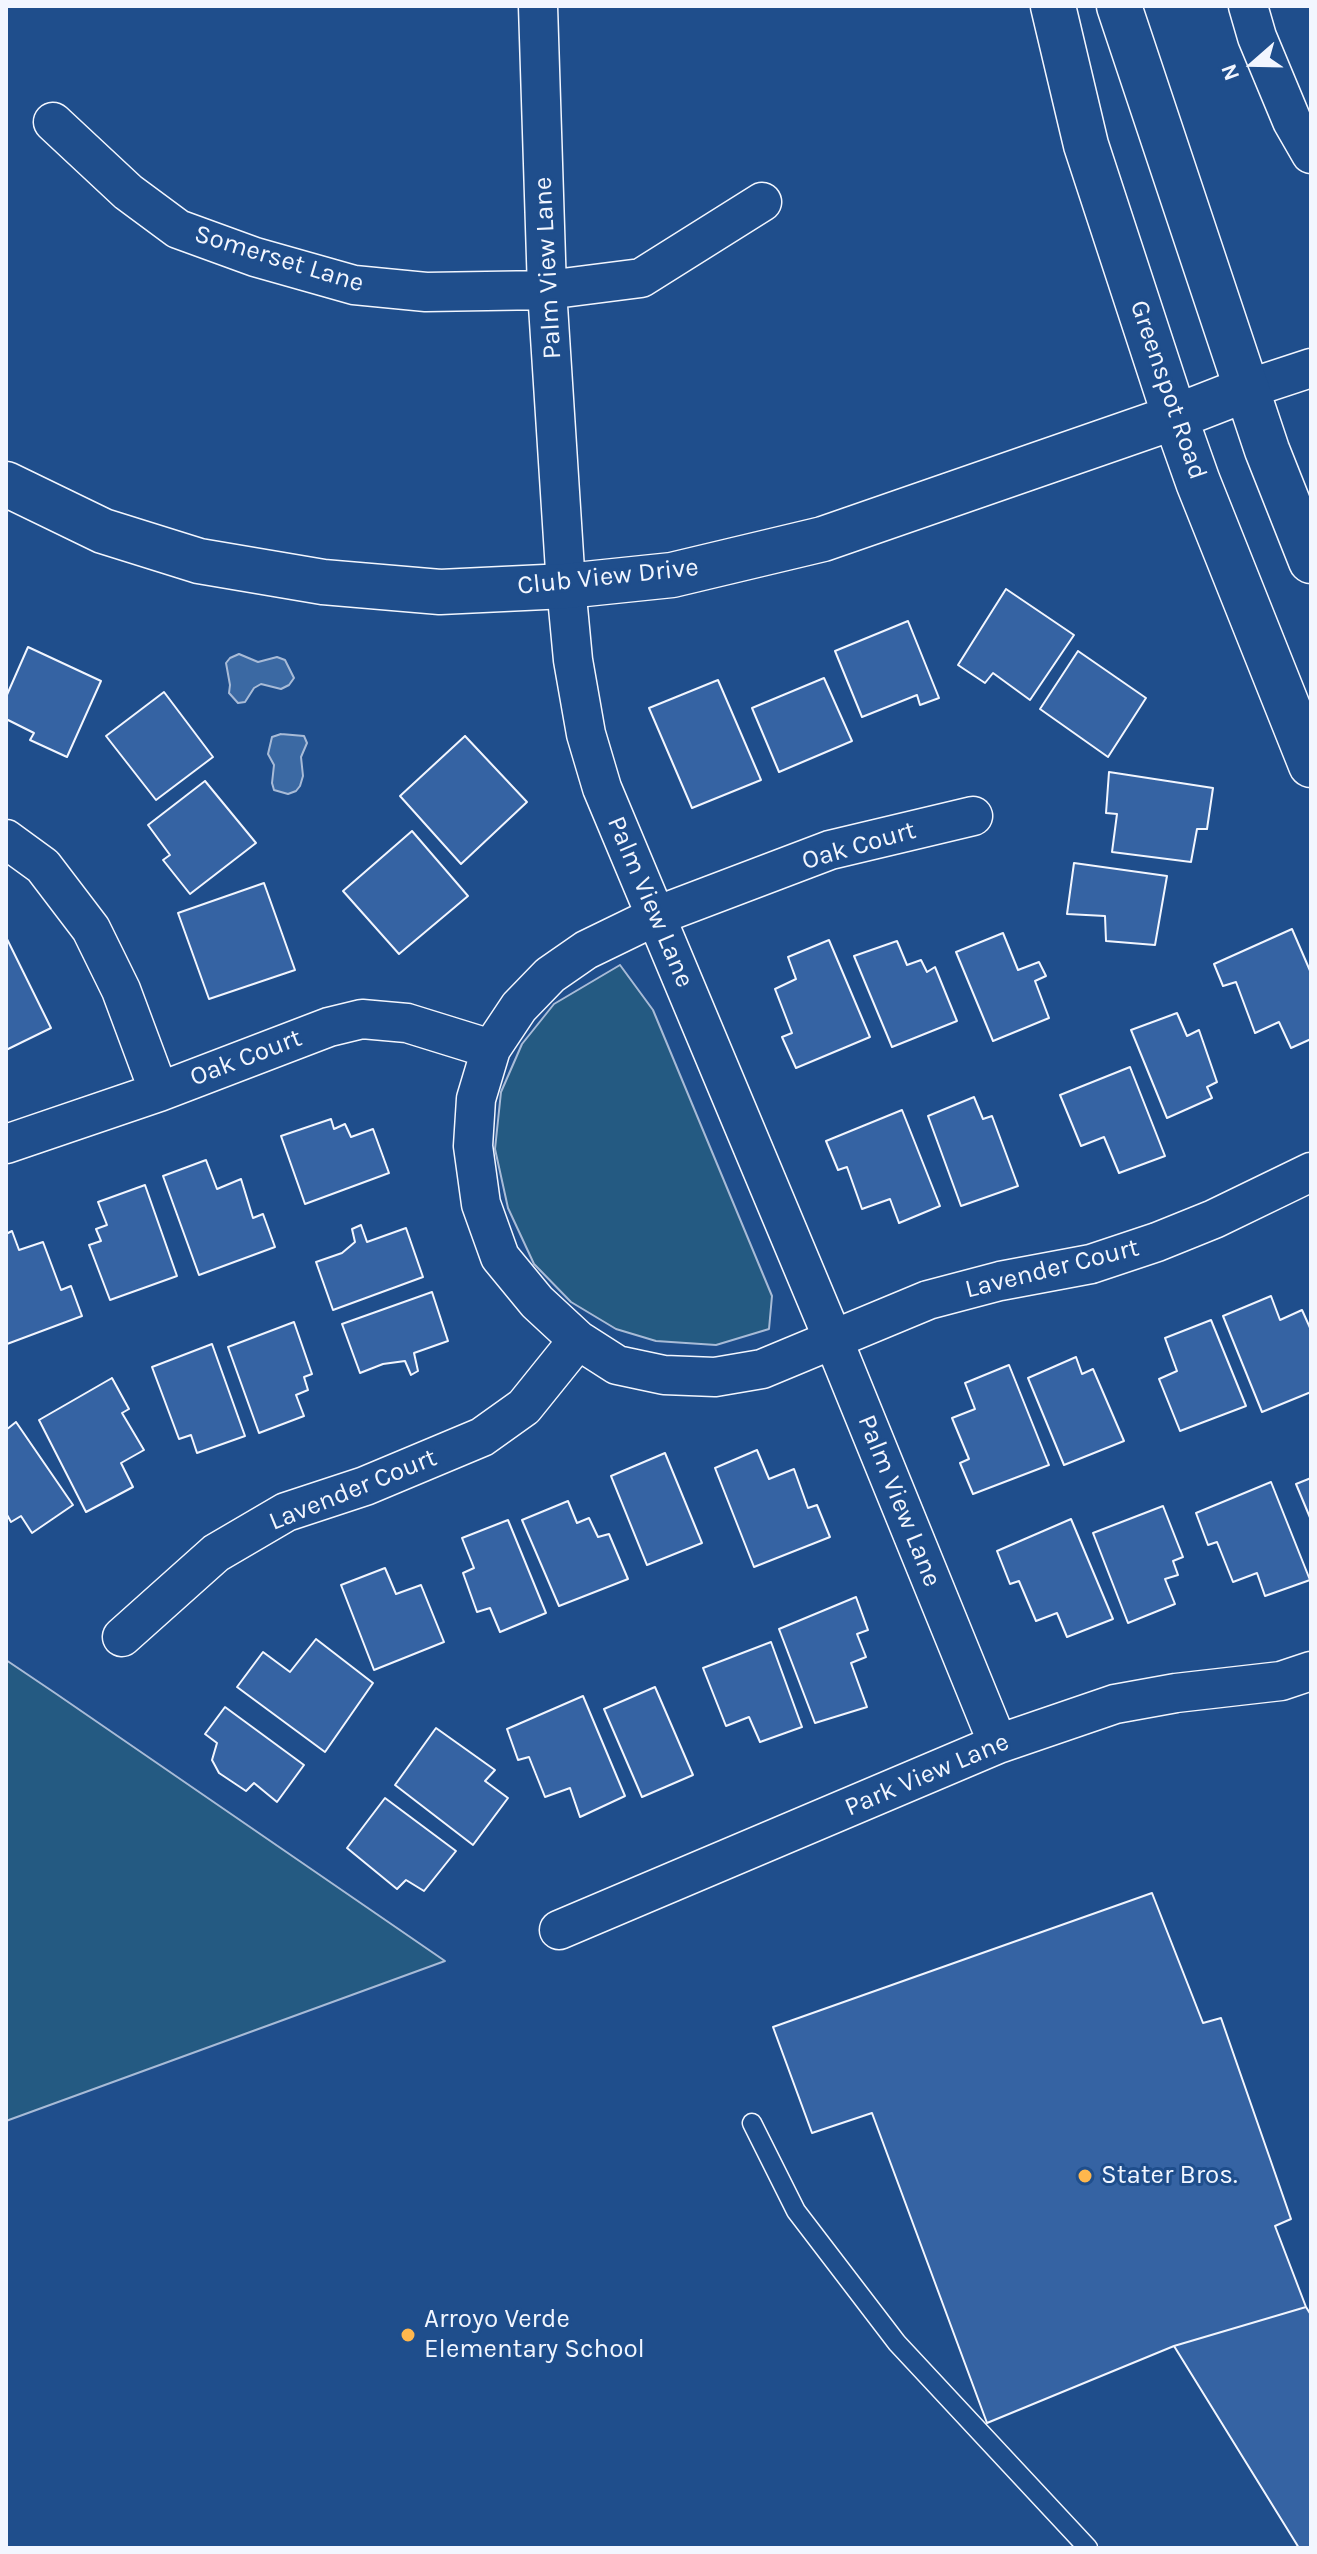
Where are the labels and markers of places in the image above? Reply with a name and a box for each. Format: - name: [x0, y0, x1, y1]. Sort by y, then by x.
- place label: Stater Bros.: [1101, 2160, 1238, 2192]
- marker: Stater Bros.: [1076, 2167, 1094, 2185]
- place label: Arroyo Verde Elementary School: [424, 2304, 645, 2366]
- marker: Arroyo Verde Elementary School: [399, 2326, 417, 2344]

